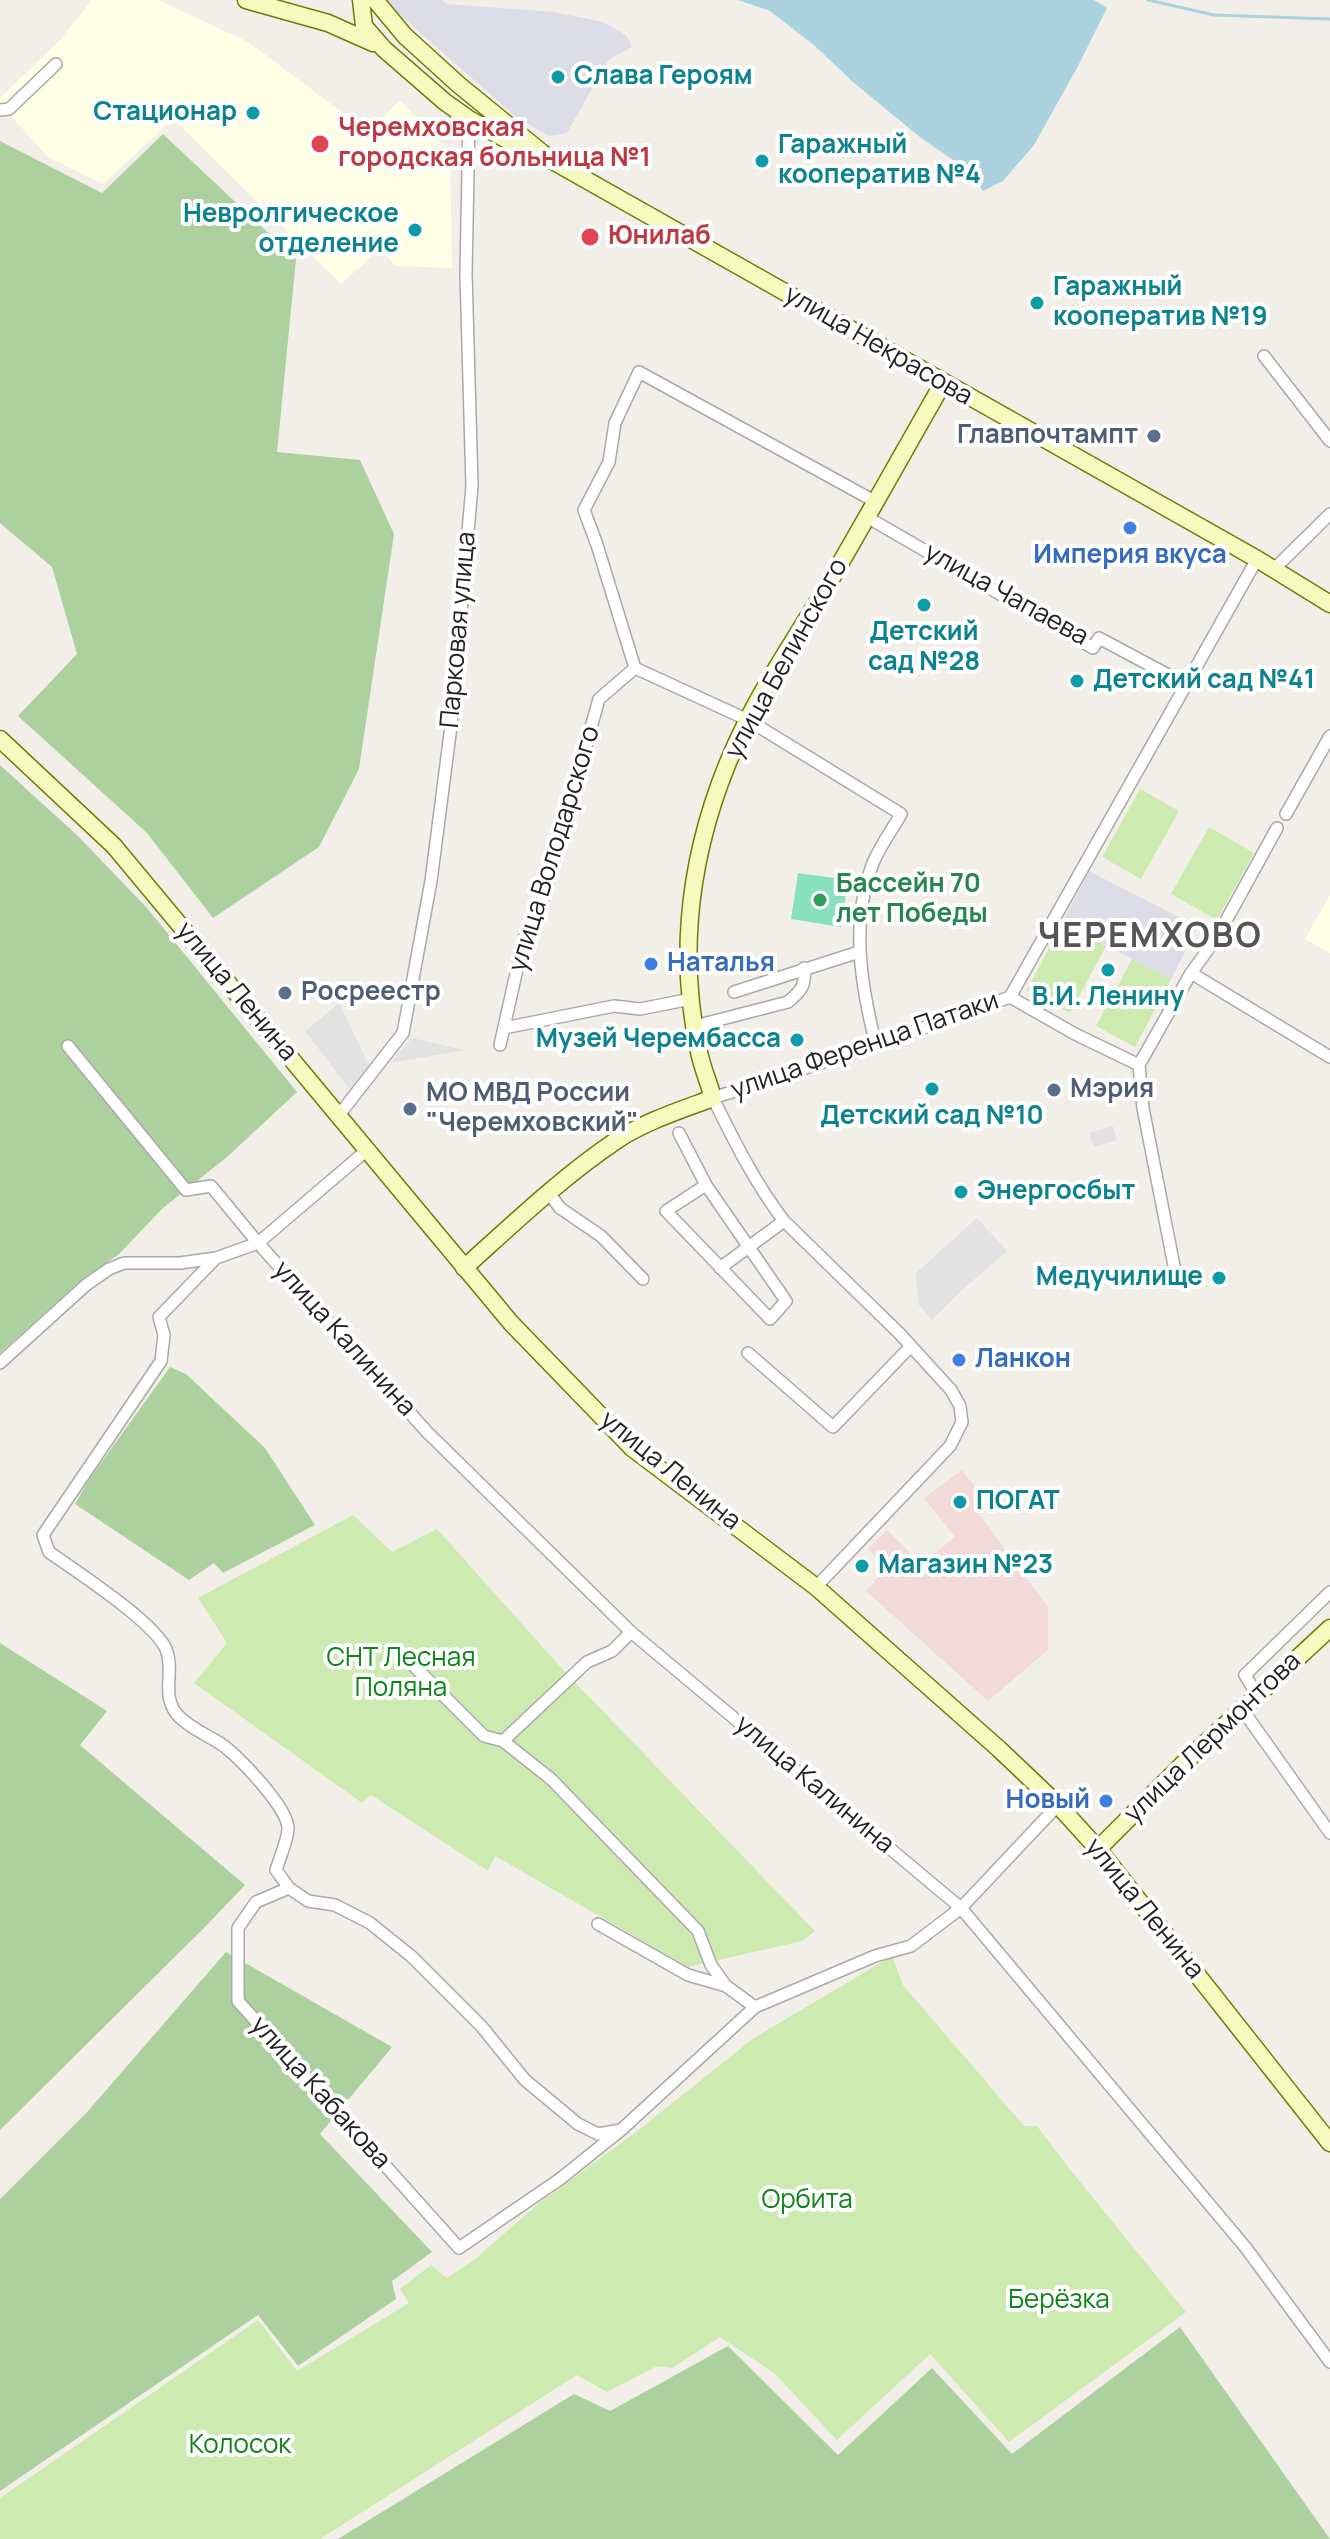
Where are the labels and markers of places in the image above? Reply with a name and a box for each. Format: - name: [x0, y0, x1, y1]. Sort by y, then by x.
- place label: Слава Героям: [574, 61, 753, 93]
- marker: Слава Героям: [549, 68, 567, 86]
- place label: Стационар: [93, 97, 237, 129]
- marker: Стационар: [244, 104, 262, 122]
- place label: Черемховская городская больница №1: [338, 113, 651, 174]
- place label: Гаражный кооператив №4: [778, 130, 981, 192]
- marker: Черемховская городская больница №1: [309, 133, 331, 155]
- marker: Гаражный кооператив №4: [753, 152, 771, 170]
- place label: Невролгическое отделение: [183, 199, 399, 260]
- marker: Невролгическое отделение: [406, 221, 424, 239]
- place label: Юнилаб: [608, 221, 711, 253]
- marker: Юнилаб: [579, 226, 601, 248]
- place label: Гаражный кооператив №19: [1053, 272, 1268, 334]
- marker: Гаражный кооператив №19: [1028, 294, 1046, 312]
- place label: Главпочтампт: [957, 420, 1138, 452]
- marker: Главпочтампт: [1145, 427, 1163, 445]
- marker: Империя вкуса: [1121, 519, 1139, 537]
- place label: Империя вкуса: [1033, 540, 1227, 572]
- marker: Детский сад №28: [915, 596, 933, 614]
- place label: Детский сад №28: [868, 617, 980, 678]
- place label: Детский сад №41: [1093, 665, 1315, 697]
- marker: Детский сад №41: [1068, 672, 1086, 690]
- place label: Бассейн 70 лет Победы: [836, 869, 988, 930]
- marker: Бассейн 70 лет Победы: [811, 891, 829, 909]
- place label: Наталья: [667, 948, 775, 980]
- marker: Наталья: [642, 955, 660, 973]
- marker: В.И. Ленину: [1099, 961, 1117, 979]
- place label: Росреестр: [301, 977, 441, 1009]
- place label: В.И. Ленину: [1032, 982, 1184, 1014]
- marker: Росреестр: [276, 984, 294, 1002]
- place label: Музей Черембасса: [536, 1024, 781, 1056]
- marker: Музей Черембасса: [788, 1031, 806, 1049]
- place label: Мэрия: [1070, 1074, 1154, 1106]
- place label: МО МВД России "Черемховский": [426, 1078, 639, 1140]
- marker: Детский сад №10: [923, 1080, 941, 1098]
- marker: Мэрия: [1045, 1081, 1063, 1099]
- marker: МО МВД России "Черемховский": [401, 1100, 419, 1118]
- place label: Детский сад №10: [820, 1101, 1044, 1133]
- place label: Энергосбыт: [977, 1176, 1135, 1208]
- marker: Энергосбыт: [952, 1183, 970, 1201]
- place label: Медучилище: [1036, 1262, 1203, 1294]
- marker: Медучилище: [1210, 1269, 1228, 1287]
- place label: Ланкон: [975, 1344, 1071, 1376]
- marker: Ланкон: [950, 1351, 968, 1369]
- place label: ПОГАТ: [976, 1486, 1060, 1518]
- marker: ПОГАТ: [951, 1493, 969, 1511]
- place label: Магазин №23: [878, 1550, 1053, 1582]
- marker: Магазин №23: [853, 1557, 871, 1575]
- place label: Новый: [1006, 1785, 1090, 1817]
- marker: Новый: [1097, 1792, 1115, 1810]

